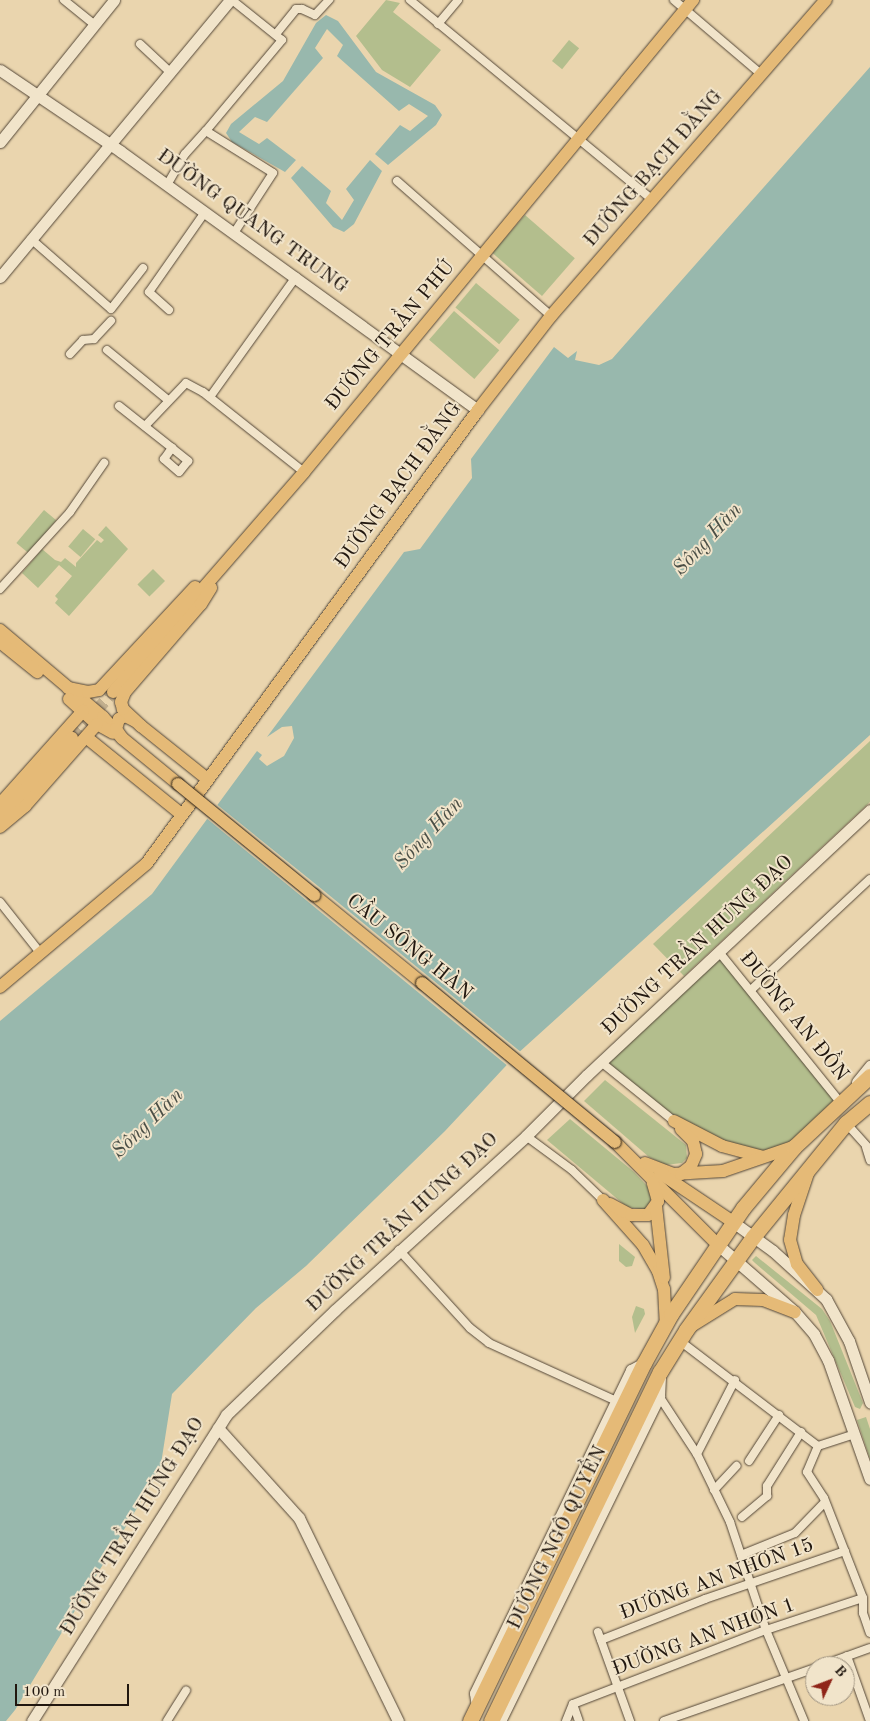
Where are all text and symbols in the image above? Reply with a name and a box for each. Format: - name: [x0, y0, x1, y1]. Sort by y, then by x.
- street label: ĐƯỜNG BẠCH ĐẰNG: [579, 86, 729, 252]
- street label: ĐƯỜNG QUANG TRUNG: [152, 145, 352, 299]
- street label: ĐƯỜNG TRẦN PHÚ: [321, 256, 461, 416]
- street label: ĐƯỜNG BẠCH ĐẰNG: [330, 398, 468, 574]
- water label: Sông Hàn: [668, 498, 748, 582]
- water label: Sông Hàn: [389, 792, 469, 876]
- street label: ĐƯỜNG TRẦN HƯNG ĐẠO: [597, 851, 799, 1041]
- street label: CẦU SÔNG HÀN: [341, 890, 477, 1006]
- street label: ĐƯỜNG AN ĐỒN: [733, 947, 853, 1087]
- water label: Sông Hàn: [107, 1083, 189, 1165]
- street label: ĐƯỜNG TRẦN HƯNG ĐẠO: [302, 1128, 504, 1318]
- street label: ĐƯỜNG TRẦN HƯNG ĐẠO: [56, 1413, 210, 1641]
- street label: ĐƯỜNG NGÔ QUYỀN: [503, 1442, 613, 1634]
- street label: ĐƯỜNG AN NHƠN 15: [617, 1534, 817, 1626]
- street label: ĐƯỜNG AN NHƠN 1: [609, 1594, 799, 1682]
- north arrow: [805, 1656, 855, 1706]
- text: B: [832, 1663, 849, 1680]
- scale bar: [18, 1674, 131, 1706]
- text: 100 m: [23, 1685, 65, 1700]

